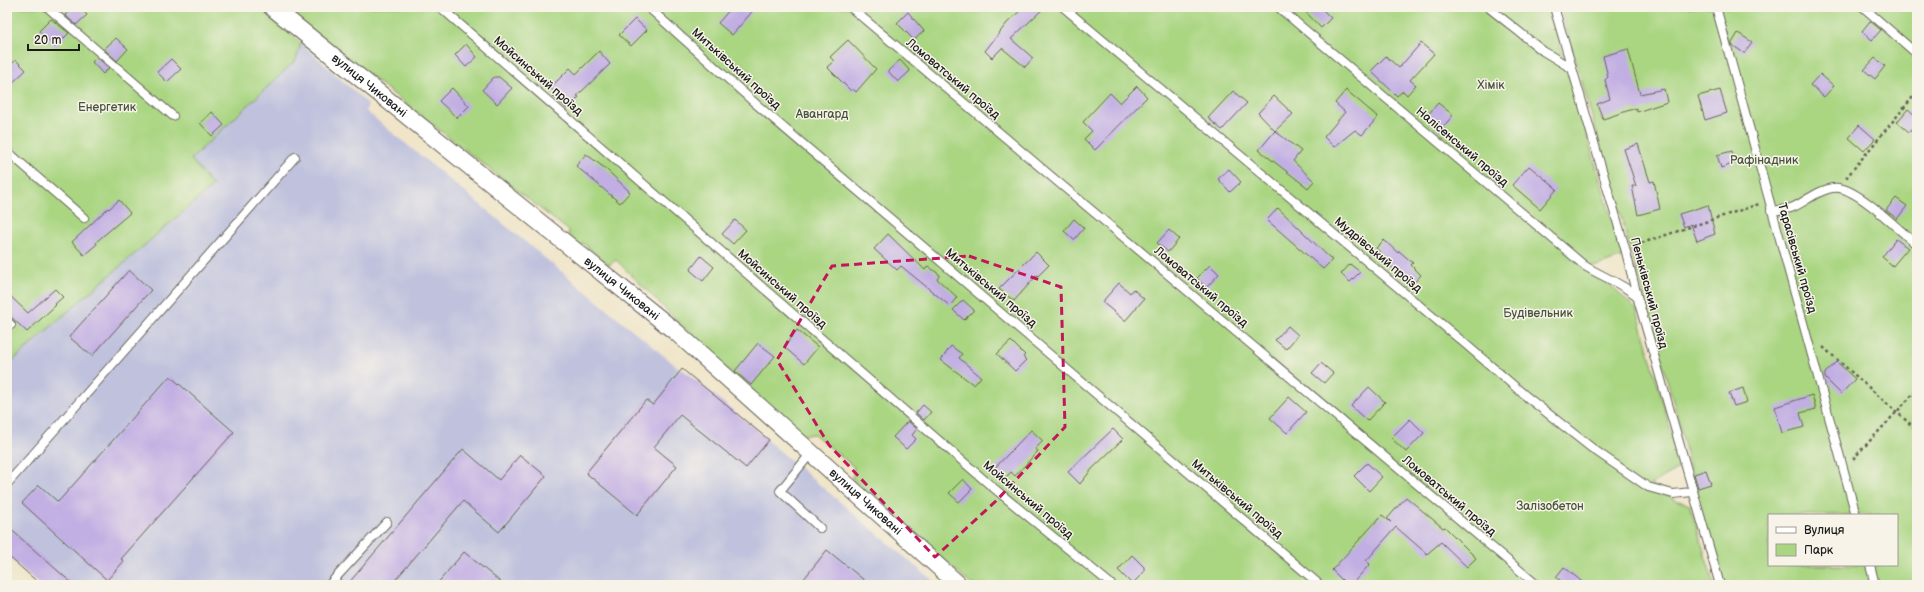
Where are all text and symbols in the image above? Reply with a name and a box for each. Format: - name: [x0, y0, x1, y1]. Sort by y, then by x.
- street label: Митьківський проїзд: [688, 25, 784, 113]
- scale bar: [28, 26, 79, 52]
- text: 20 m: [34, 33, 61, 48]
- street label: Мойсинський проїзд: [490, 33, 586, 119]
- street label: Ломоватський проїзд: [902, 35, 1003, 123]
- street label: вулиця Чиковані: [329, 50, 410, 120]
- park label: Хімік: [1477, 78, 1505, 93]
- park label: Енергетик: [78, 100, 137, 115]
- street label: Налісенський проїзд: [1413, 104, 1512, 190]
- park label: Авангард: [795, 107, 849, 122]
- park label: Рафінадник: [1730, 153, 1799, 168]
- street label: Тарасівський проїзд: [1774, 201, 1820, 316]
- street label: Мудрівський проїзд: [1331, 214, 1425, 296]
- street label: Пеньківський проїзд: [1627, 236, 1671, 351]
- street label: Ломоватський проїзд: [1150, 243, 1251, 331]
- street label: Митьківський проїзд: [942, 245, 1040, 331]
- street label: Мойсинський проїзд: [734, 246, 830, 332]
- street label: вулиця Чиковані: [581, 254, 663, 323]
- park label: Будівельник: [1503, 306, 1573, 321]
- street label: Ломоватський проїзд: [1398, 452, 1499, 540]
- street label: Митьківський проїзд: [1188, 456, 1286, 542]
- street label: Мойсинський проїзд: [980, 458, 1077, 543]
- street label: вулиця Чиковані: [826, 465, 905, 538]
- park label: Залізобетон: [1516, 499, 1584, 514]
- legend: [1768, 514, 1898, 566]
- text: Вулиця: [1804, 523, 1845, 538]
- text: Парк: [1804, 543, 1834, 558]

